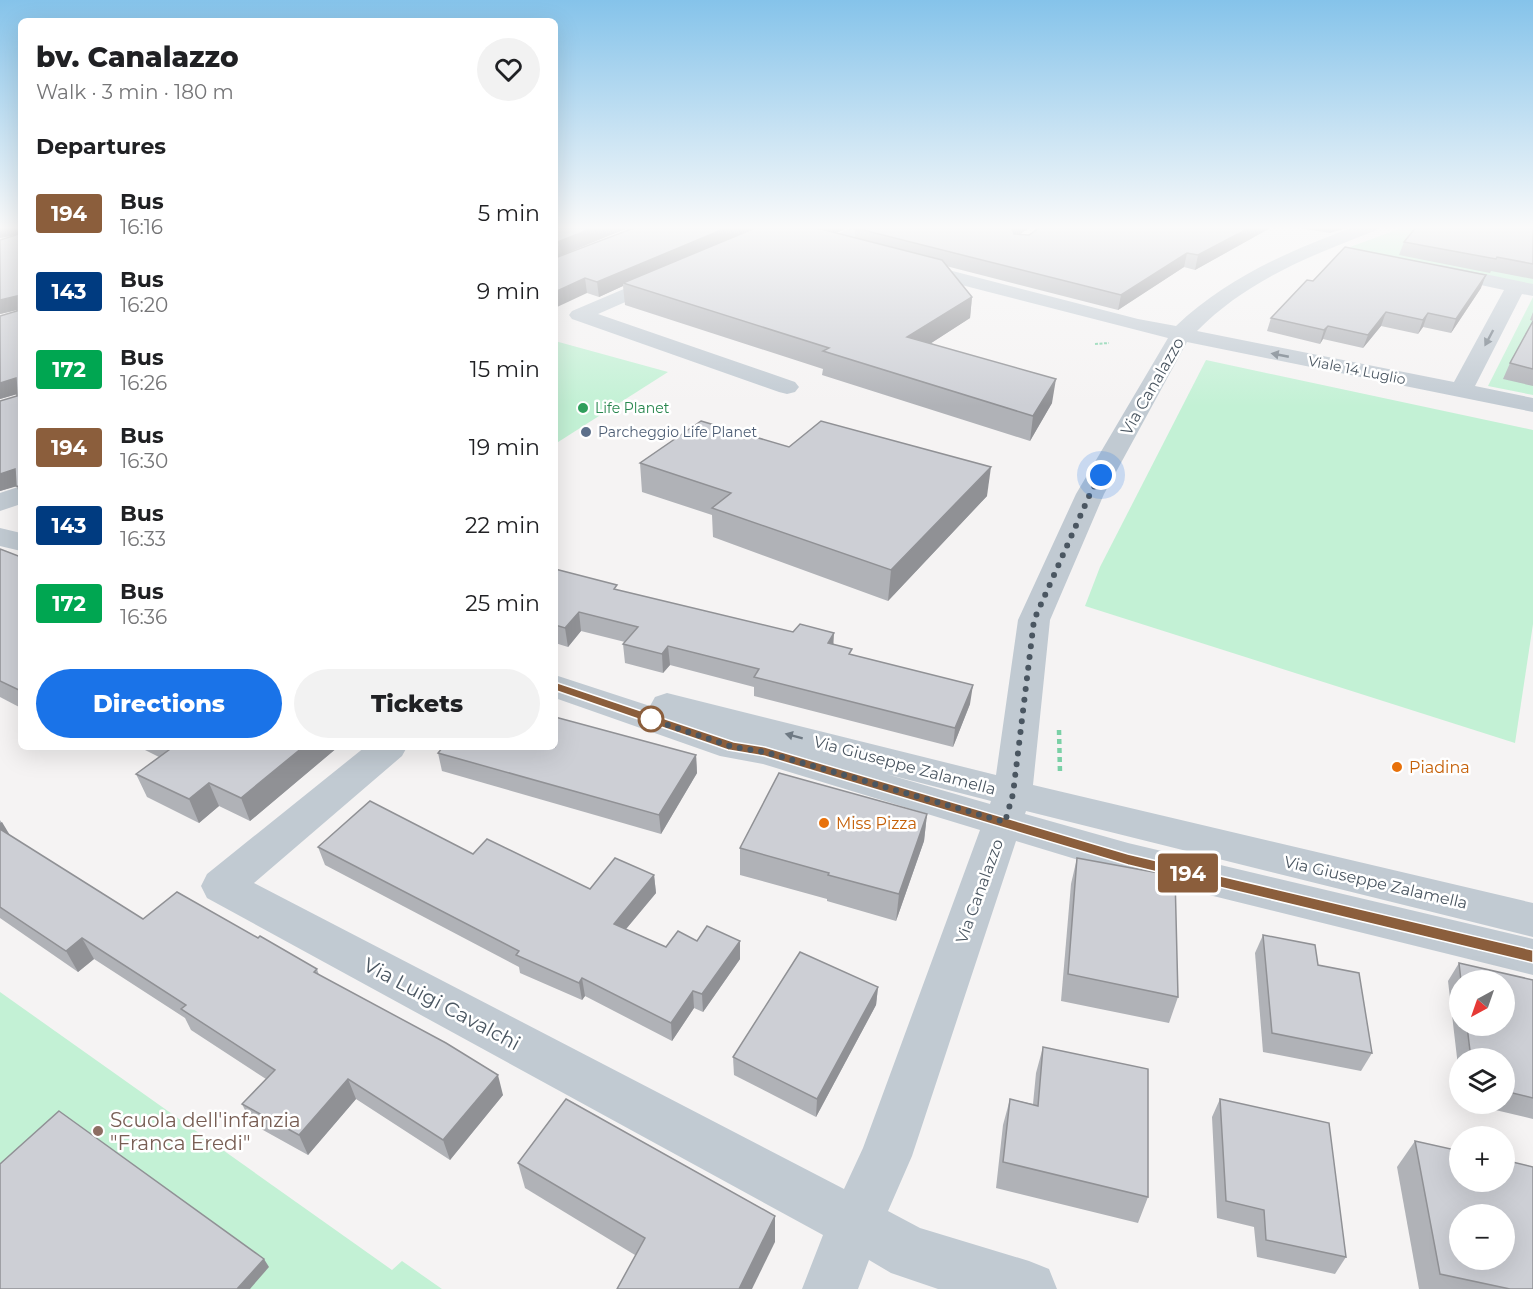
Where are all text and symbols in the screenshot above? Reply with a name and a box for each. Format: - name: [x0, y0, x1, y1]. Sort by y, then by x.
- button: heart: [477, 38, 540, 101]
- text: bv. Canalazzo: [36, 40, 239, 74]
- text: Walk · 3 min · 180 m: [36, 80, 234, 104]
- text: Departures: [36, 133, 166, 160]
- text: Bus: [120, 188, 164, 215]
- text: 5 min: [478, 200, 540, 227]
- text: 194: [51, 201, 87, 226]
- text: 16:16: [120, 215, 163, 239]
- text: Bus: [120, 266, 164, 293]
- text: 9 min: [477, 278, 540, 305]
- text: 143: [52, 279, 87, 304]
- text: 16:20: [120, 293, 168, 317]
- one-way arrow: [1484, 330, 1493, 347]
- street label: Via Canalazzo: [1117, 334, 1188, 439]
- text: Bus: [120, 344, 164, 371]
- one-way arrow: [1271, 349, 1289, 359]
- street label: Viale 14 Luglio: [1307, 352, 1407, 388]
- text: 15 min: [470, 356, 540, 383]
- text: 172: [52, 357, 86, 382]
- text: 16:26: [120, 371, 167, 395]
- place label: Life Planet: [595, 399, 670, 417]
- marker: Life Planet: [576, 401, 590, 415]
- text: Bus: [120, 422, 164, 449]
- place label: Parcheggio Life Planet: [598, 423, 757, 441]
- marker: Parcheggio Life Planet: [579, 425, 593, 439]
- text: 19 min: [469, 434, 540, 461]
- text: 194: [51, 435, 87, 460]
- text: 16:30: [120, 449, 168, 473]
- your location: [1086, 460, 1116, 490]
- text: Bus: [120, 500, 164, 527]
- text: 22 min: [465, 512, 540, 539]
- text: 143: [52, 513, 87, 538]
- text: 16:33: [120, 527, 166, 551]
- text: Bus: [120, 578, 164, 605]
- text: 25 min: [465, 590, 540, 617]
- text: 172: [52, 591, 86, 616]
- text: 16:36: [120, 605, 167, 629]
- button: Directions: [36, 669, 282, 738]
- button: Tickets: [294, 669, 540, 738]
- unlabelled marker: [638, 706, 664, 732]
- one-way arrow: [785, 731, 803, 741]
- street label: Via Giuseppe Zalamella: [812, 732, 998, 799]
- place label: Piadina: [1409, 758, 1470, 777]
- marker: Piadina: [1390, 760, 1404, 774]
- place label: Miss Pizza: [836, 814, 917, 833]
- marker: Miss Pizza: [817, 816, 831, 830]
- street label: Via Canalazzo: [952, 836, 1007, 946]
- street label: Via Giuseppe Zalamella: [1282, 852, 1469, 913]
- line badge: 194: [1154, 854, 1222, 892]
- text: 194: [1170, 861, 1206, 886]
- street label: Via Luigi Cavalchi: [360, 953, 524, 1055]
- north arrow: [1449, 970, 1515, 1036]
- map controls: [1449, 970, 1515, 1270]
- button: layers: [1449, 1048, 1515, 1114]
- place label: Scuola dell'infanzia "Franca Eredi": [110, 1108, 301, 1155]
- marker: Scuola dell'infanzia "Franca Eredi": [91, 1124, 105, 1138]
- button: +: [1449, 1126, 1515, 1192]
- button: −: [1449, 1204, 1515, 1270]

